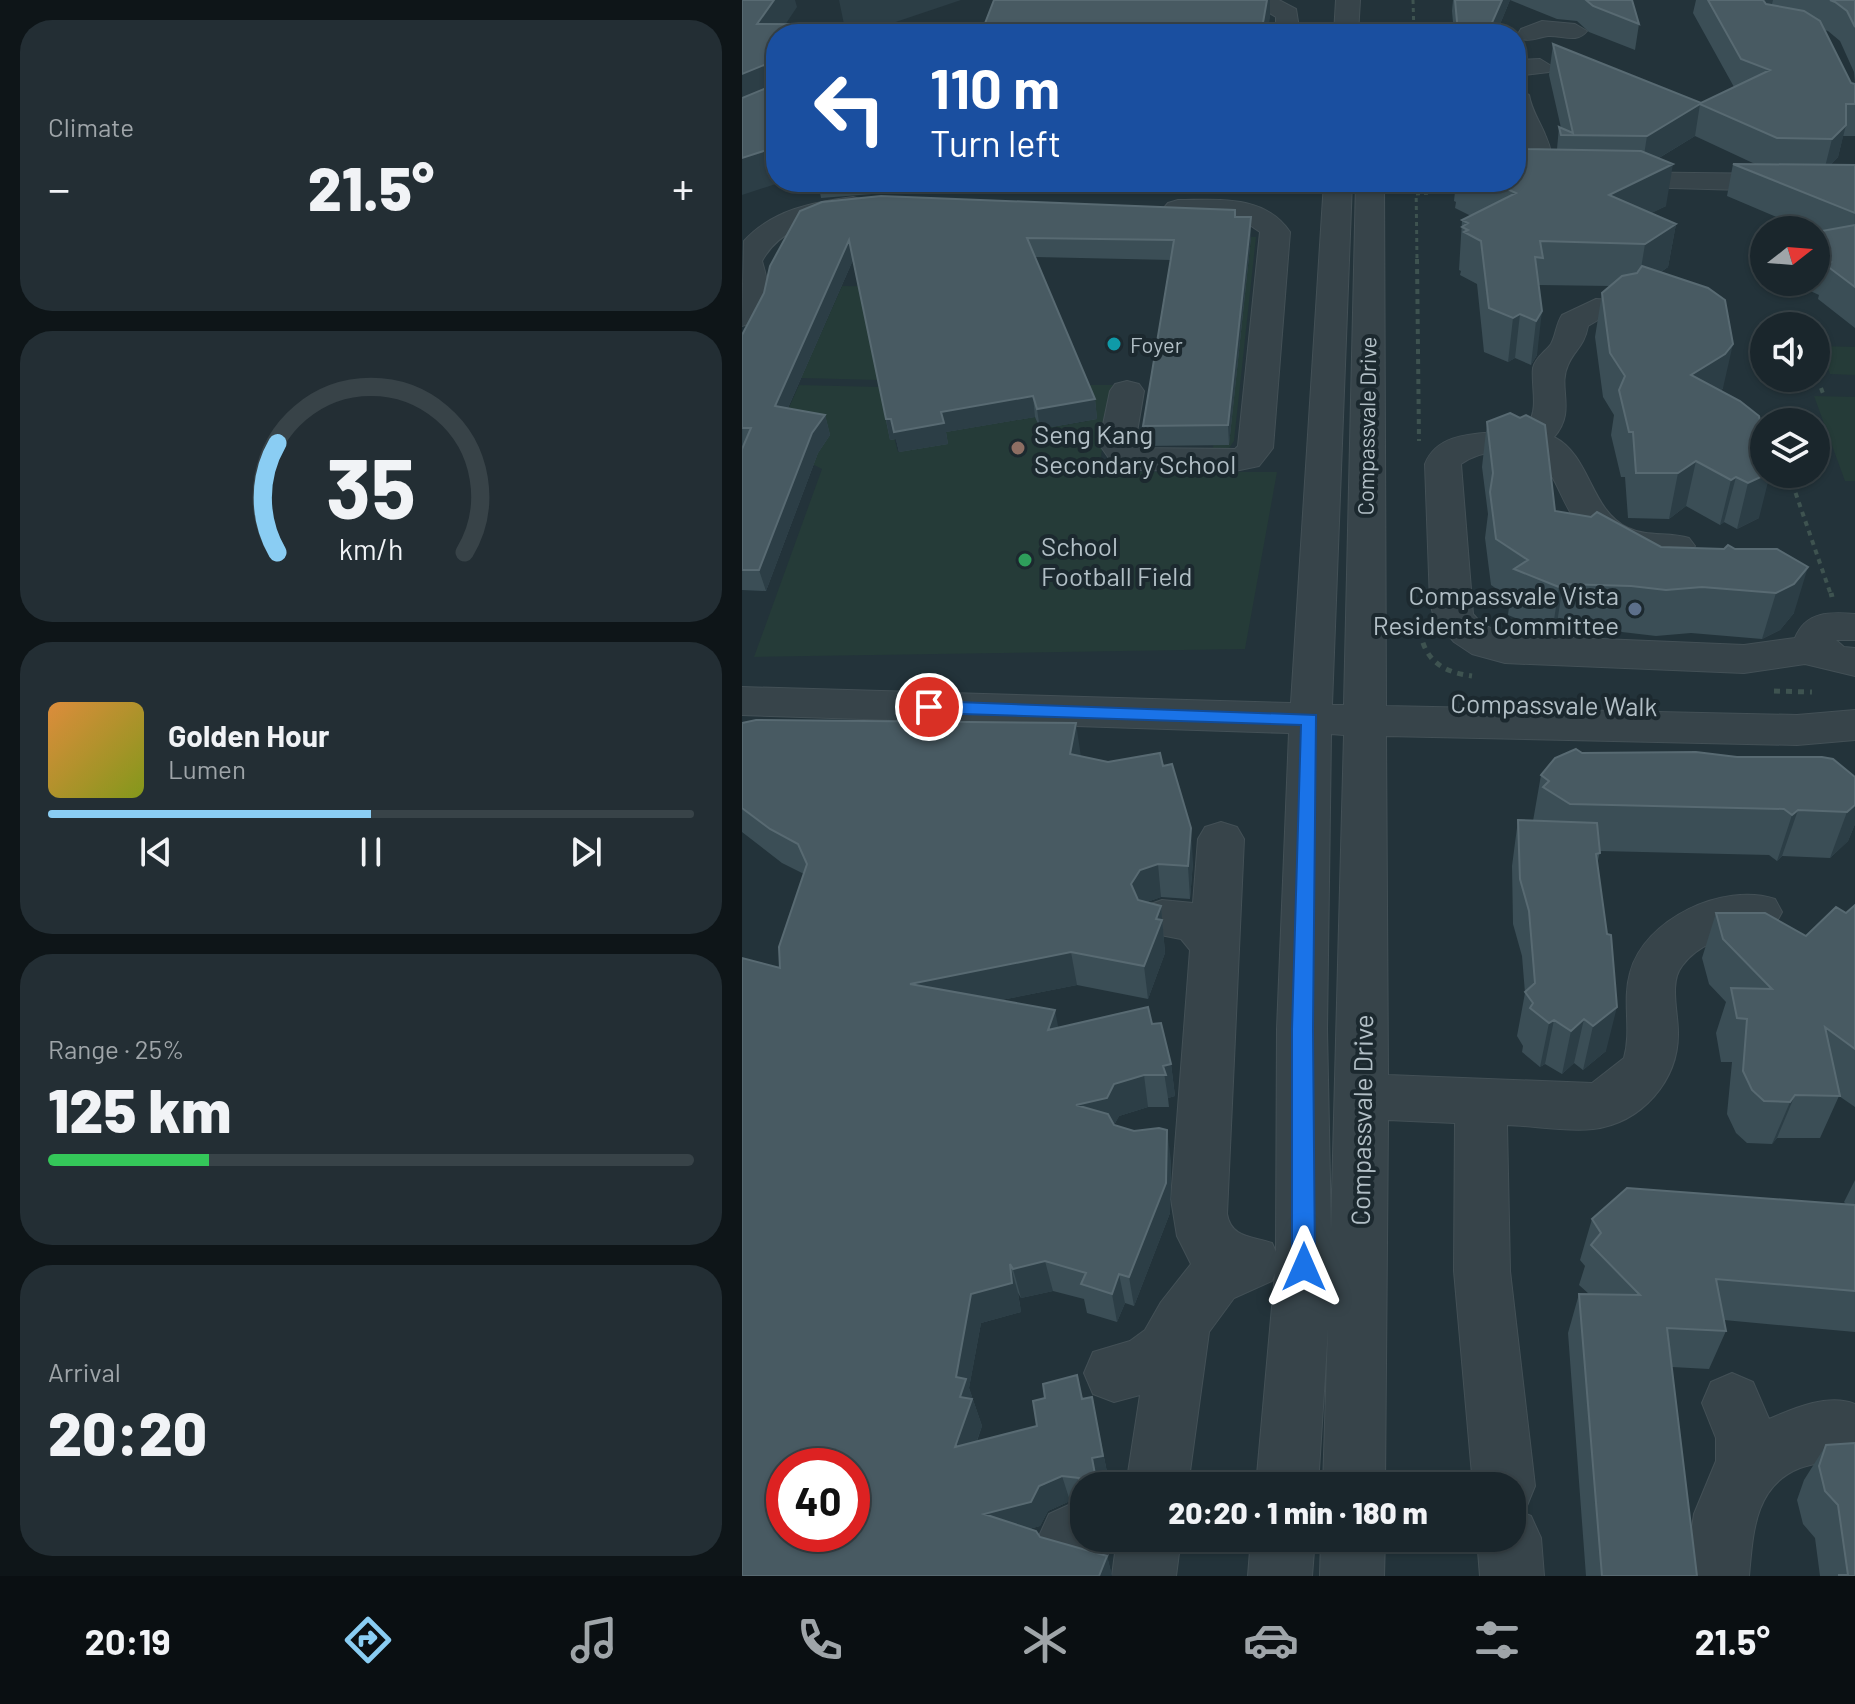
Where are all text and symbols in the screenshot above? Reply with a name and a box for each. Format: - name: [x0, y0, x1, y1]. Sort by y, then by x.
- text: 110 m: [930, 53, 1060, 120]
- icon: left: [798, 56, 902, 160]
- text: Climate: [48, 111, 134, 142]
- text: Turn left: [930, 121, 1061, 164]
- text: 21.5°: [308, 151, 434, 223]
- text: −: [48, 161, 70, 214]
- text: +: [672, 161, 694, 214]
- north arrow: [1750, 216, 1830, 296]
- map controls: [1750, 216, 1830, 488]
- button: sound: [1750, 312, 1830, 392]
- place label: Foyer: [1130, 331, 1183, 357]
- marker: Foyer: [1105, 335, 1123, 353]
- street label: Compassvale Drive: [1351, 336, 1381, 516]
- button: layers: [1750, 408, 1830, 488]
- place label: Seng Kang Secondary School: [1034, 418, 1236, 479]
- text: 35: [326, 435, 416, 535]
- marker: Seng Kang Secondary School: [1009, 439, 1027, 457]
- place label: School Football Field: [1041, 530, 1192, 591]
- text: km/h: [339, 531, 403, 566]
- marker: School Football Field: [1016, 551, 1034, 569]
- place label: Compassvale Vista Residents' Committee: [1373, 579, 1619, 640]
- marker: Compassvale Vista Residents' Committee: [1626, 600, 1644, 618]
- pin: [895, 673, 963, 741]
- icon: arrive: [907, 685, 951, 729]
- street label: Compassvale Walk: [1450, 687, 1658, 721]
- text: Golden Hour: [168, 717, 330, 753]
- text: Lumen: [168, 753, 246, 784]
- icon: previous: [134, 830, 178, 874]
- icon: pause: [349, 830, 393, 874]
- icon: next: [564, 830, 608, 874]
- street label: Compassvale Drive: [1344, 1014, 1378, 1226]
- text: Range · 25%: [48, 1033, 184, 1064]
- text: 125 km: [48, 1073, 231, 1145]
- position arrow: [1262, 1225, 1346, 1309]
- text: Arrival: [48, 1356, 121, 1387]
- text: 20:20: [48, 1396, 207, 1468]
- speed limit sign: 40: [766, 1448, 870, 1552]
- text: 20:20 · 1 min · 180 m: [1168, 1494, 1428, 1530]
- icon: directions: [340, 1612, 396, 1668]
- icon: music: [566, 1612, 622, 1668]
- icon: phone: [792, 1612, 848, 1668]
- icon: climate: [1017, 1612, 1073, 1668]
- icon: car: [1243, 1612, 1299, 1668]
- icon: filters: [1469, 1612, 1525, 1668]
- text: 20:19: [85, 1619, 171, 1662]
- text: 21.5°: [1695, 1619, 1770, 1662]

